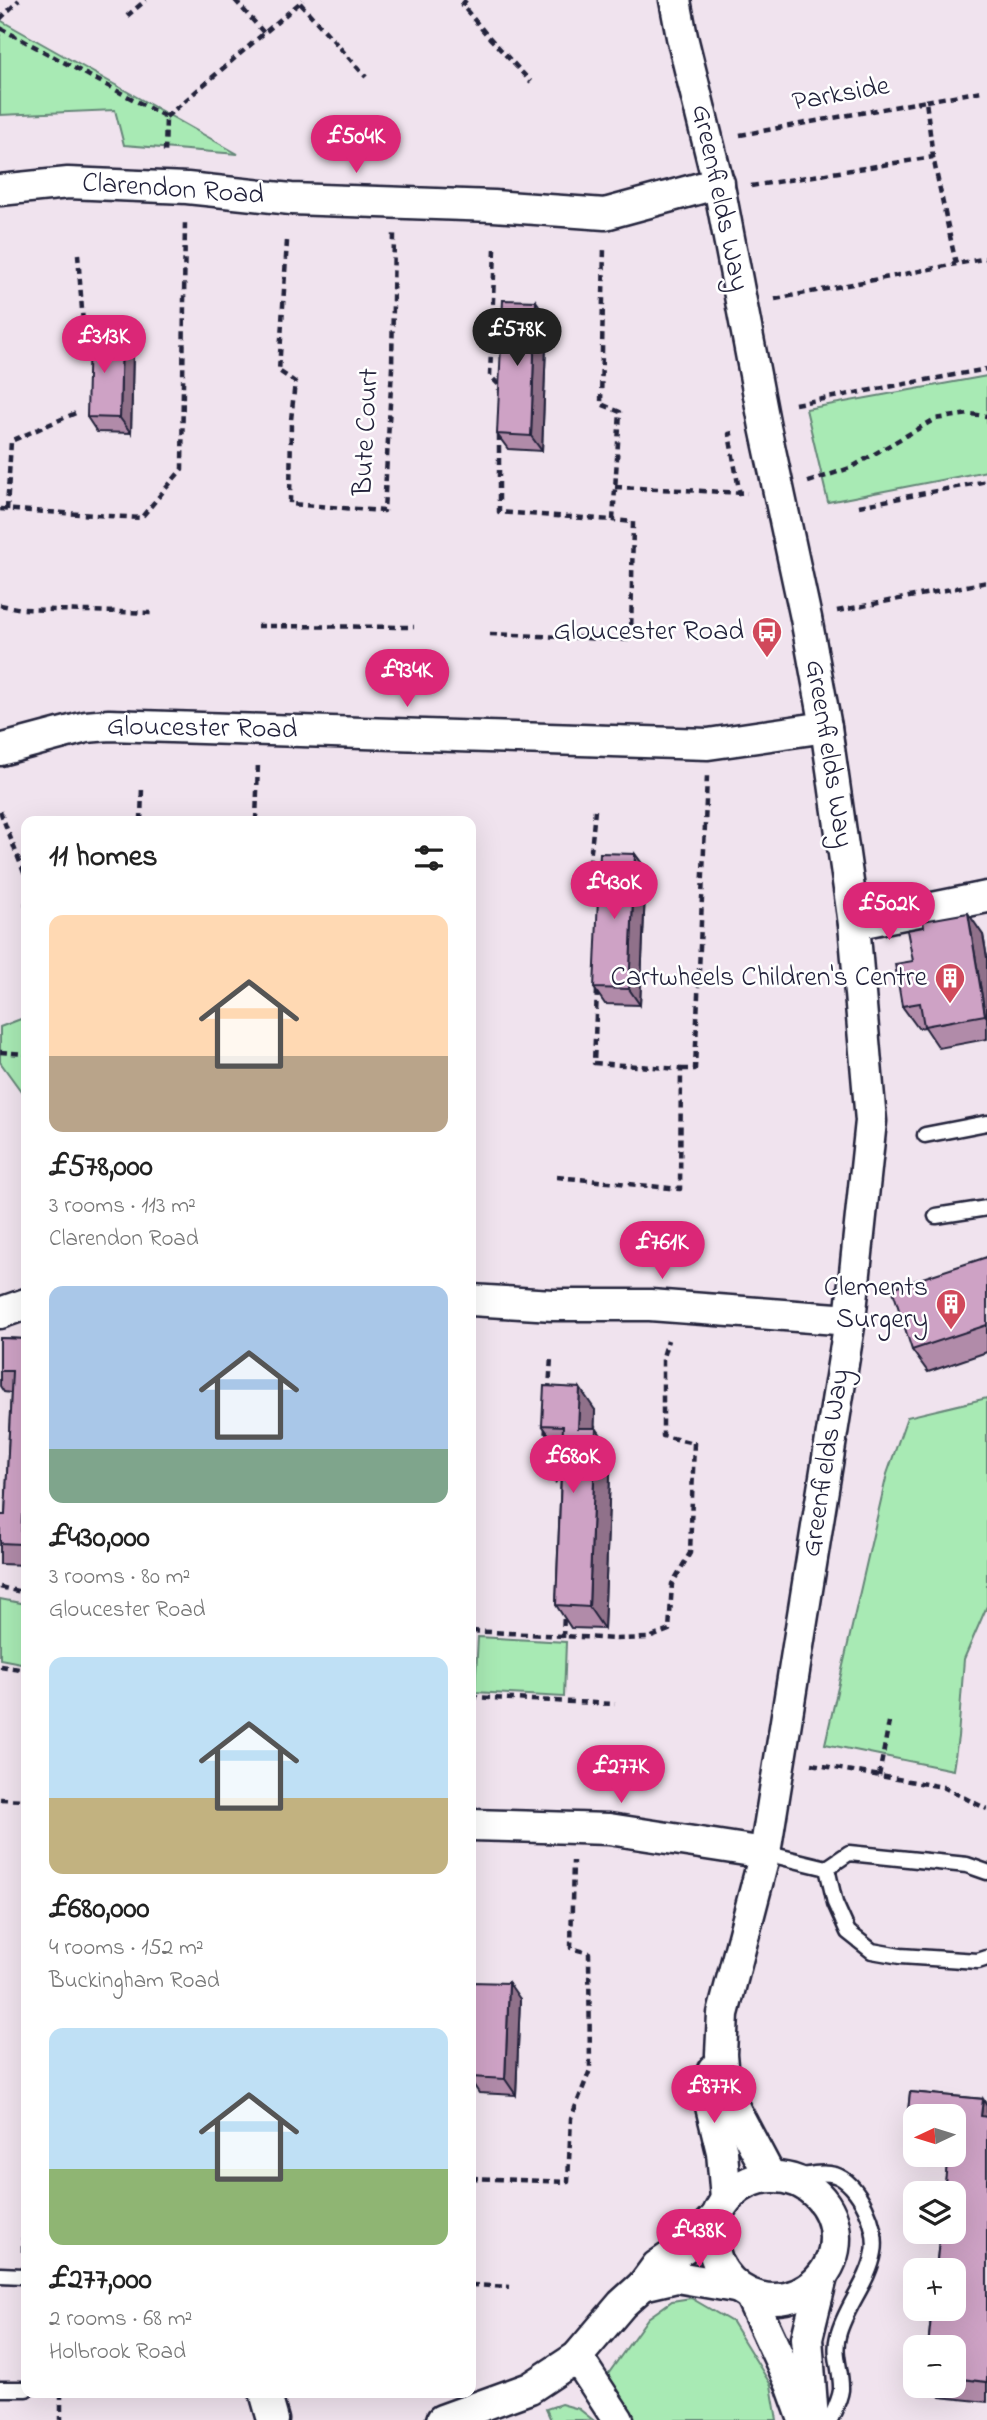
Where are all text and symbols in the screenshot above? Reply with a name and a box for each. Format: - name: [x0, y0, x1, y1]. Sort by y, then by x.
- street label: Parkside: [789, 66, 893, 124]
- street label: Greenfields Way: [679, 101, 759, 295]
- pin: £504K: [307, 116, 405, 175]
- text: £504K: [327, 121, 385, 154]
- street label: Clarendon Road: [81, 163, 266, 217]
- pin: £578K: [468, 308, 566, 368]
- text: £578K: [489, 314, 545, 347]
- pin: £313K: [55, 316, 153, 375]
- text: £313K: [78, 321, 130, 354]
- street label: Bute Court: [343, 367, 391, 498]
- place label: Gloucester Road: [553, 612, 744, 653]
- bus stop icon: Gloucester Road: [750, 615, 784, 659]
- pin: £934K: [358, 650, 456, 709]
- text: £934K: [381, 655, 433, 688]
- street label: Greenfields Way: [793, 657, 863, 851]
- street label: Gloucester Road: [106, 707, 298, 751]
- text: 11 homes: [49, 836, 157, 880]
- icon: filters: [410, 839, 448, 877]
- pin: £430K: [565, 862, 663, 921]
- text: £430K: [587, 867, 641, 900]
- pin: £502K: [840, 883, 938, 942]
- text: £502K: [859, 888, 919, 921]
- place label: Cartwheels Children's Centre: [611, 958, 927, 999]
- icon: home: [186, 961, 312, 1087]
- building icon: Cartwheels Children's Centre: [933, 961, 967, 1005]
- text: £578,000: [49, 1146, 153, 1190]
- text: 3 rooms · 113 m²: [49, 1190, 196, 1223]
- pin: £761K: [613, 1222, 711, 1281]
- text: Clarendon Road: [49, 1223, 199, 1256]
- text: £761K: [636, 1227, 688, 1260]
- place label: Clements Surgery: [824, 1268, 928, 1341]
- building icon: Clements Surgery: [934, 1287, 968, 1331]
- icon: home: [186, 1332, 312, 1458]
- street label: Greenfields Way: [792, 1366, 862, 1560]
- pin: £680K: [524, 1436, 622, 1495]
- text: £680K: [546, 1441, 600, 1474]
- text: £430,000: [49, 1517, 150, 1561]
- text: 3 rooms · 80 m²: [49, 1561, 190, 1594]
- text: Gloucester Road: [49, 1594, 206, 1627]
- icon: home: [186, 1703, 312, 1829]
- pin: £277K: [572, 1745, 670, 1805]
- text: £277K: [593, 1751, 649, 1784]
- text: £680,000: [49, 1888, 149, 1932]
- text: 4 rooms · 152 m²: [49, 1932, 204, 1965]
- text: Buckingham Road: [49, 1965, 220, 1998]
- pin: £877K: [665, 2066, 763, 2125]
- text: £877K: [687, 2071, 741, 2104]
- icon: home: [186, 2074, 312, 2200]
- north arrow: [903, 2104, 966, 2166]
- map controls: [903, 2104, 966, 2398]
- button: layers: [903, 2181, 966, 2244]
- pin: £438K: [650, 2210, 748, 2269]
- text: £438K: [672, 2215, 726, 2248]
- button: +: [903, 2258, 966, 2321]
- text: £277,000: [49, 2259, 152, 2303]
- text: 2 rooms · 68 m²: [49, 2303, 192, 2336]
- button: −: [903, 2335, 966, 2398]
- text: Holbrook Road: [49, 2336, 186, 2369]

